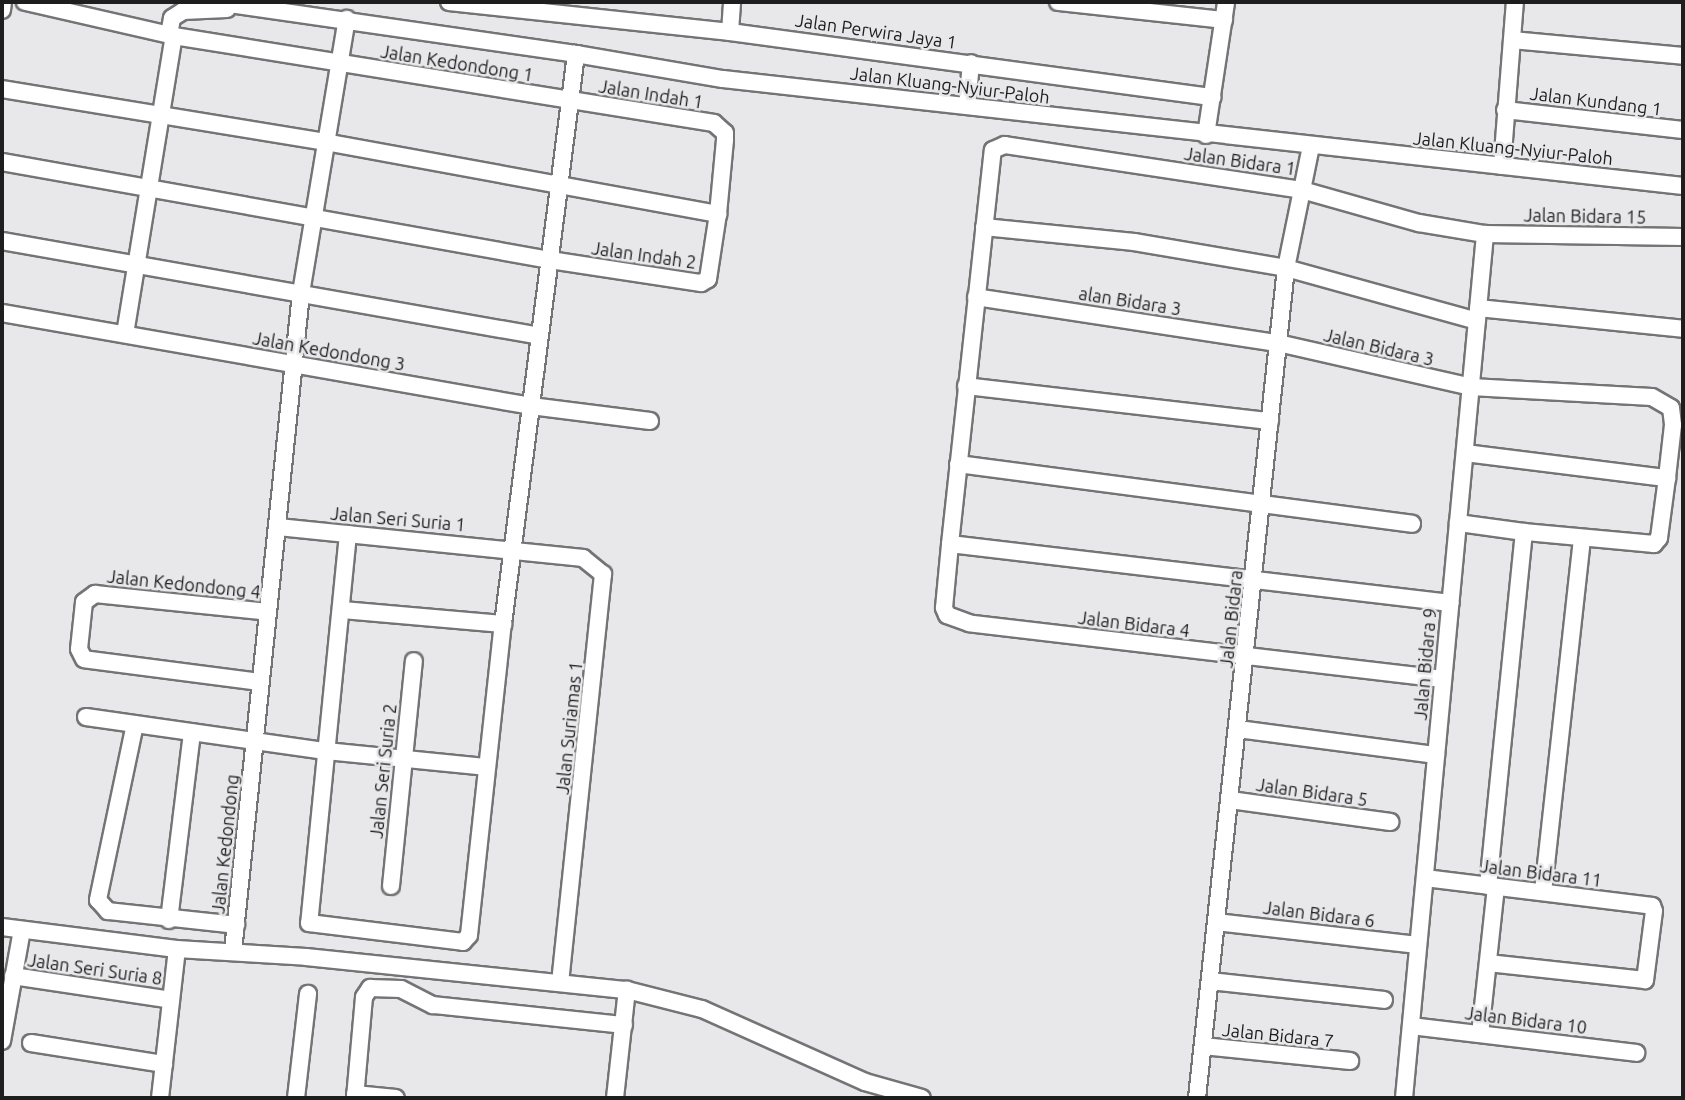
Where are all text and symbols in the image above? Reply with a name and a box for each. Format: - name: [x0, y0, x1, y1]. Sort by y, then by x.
- street label: Jalan Perwira Jaya 1: [794, 9, 958, 53]
- street label: Jalan Kedondong 1: [379, 40, 535, 86]
- street label: Jalan Kluang-Nyiur-Paloh: [849, 62, 1051, 108]
- street label: Jalan Indah 1: [597, 75, 705, 113]
- street label: Jalan Kundang 1: [1529, 82, 1663, 120]
- street label: Jalan Kluang-Nyiur-Paloh: [1412, 127, 1614, 169]
- street label: Jalan Bidara 1: [1183, 142, 1297, 180]
- street label: Jalan Bidara 15: [1524, 204, 1646, 228]
- street label: Jalan Indah 2: [590, 237, 698, 273]
- street label: alan Bidara 3: [1077, 282, 1183, 320]
- street label: Jalan Bidara 3: [1322, 324, 1436, 370]
- street label: Jalan Kedondong 3: [251, 327, 407, 375]
- street label: Jalan Seri Suria 1: [330, 502, 466, 536]
- street label: Jalan Kedondong 4: [106, 565, 262, 603]
- street label: Jalan Bidara: [1215, 569, 1247, 669]
- street label: Jalan Bidara 4: [1077, 606, 1191, 642]
- street label: Jalan Bidara 9: [1409, 607, 1441, 721]
- street label: Jalan Suriamas 1: [551, 660, 587, 796]
- street label: Jalan Seri Suria 2: [365, 702, 401, 840]
- street label: Jalan Kedondong: [207, 773, 243, 915]
- street label: Jalan Bidara 5: [1255, 773, 1369, 811]
- street label: Jalan Bidara 11: [1479, 855, 1603, 891]
- street label: Jalan Bidara 6: [1262, 896, 1376, 932]
- street label: Jalan Seri Suria 8: [26, 949, 164, 989]
- street label: Jalan Bidara 10: [1464, 1002, 1588, 1038]
- street label: Jalan Bidara 7: [1221, 1018, 1335, 1052]

